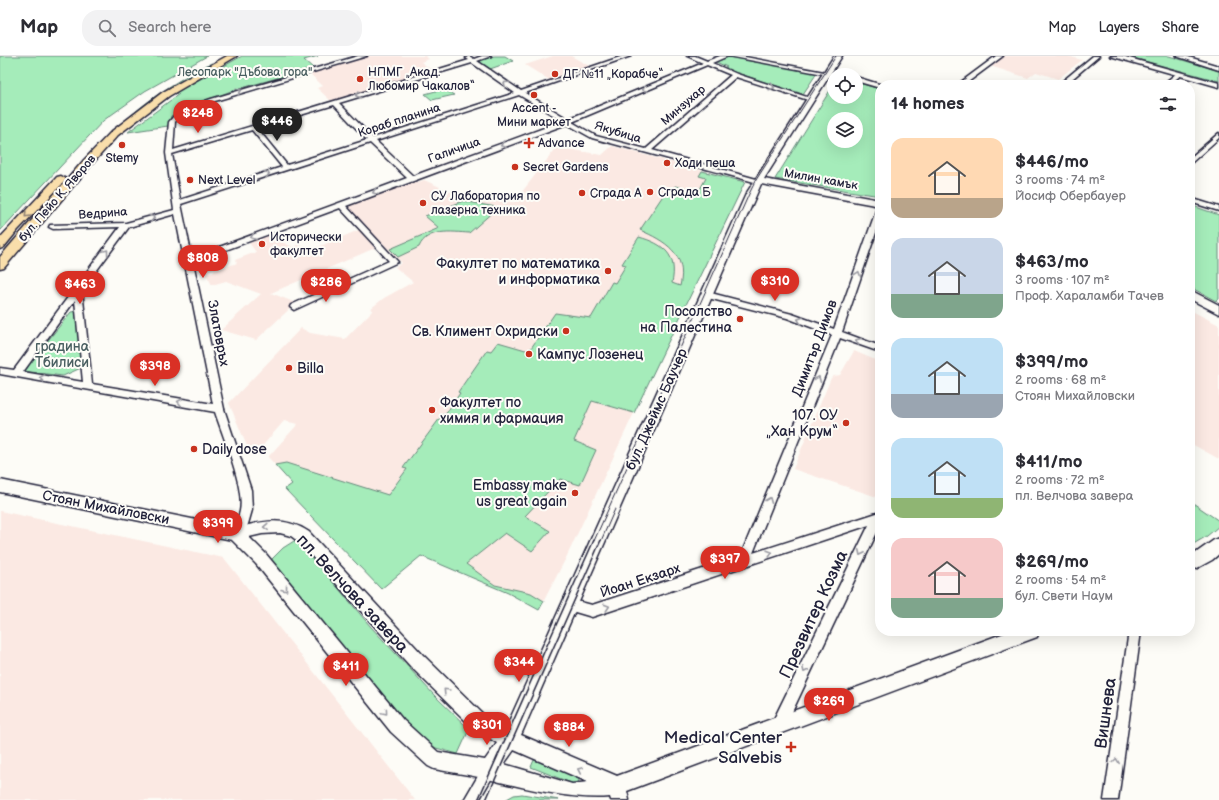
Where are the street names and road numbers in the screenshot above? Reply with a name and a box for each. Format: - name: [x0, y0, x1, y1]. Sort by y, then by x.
- street label: Минзухар: [658, 82, 709, 129]
- street label: Кораб планина: [356, 100, 442, 141]
- street label: Якубица: [593, 118, 643, 147]
- street label: Галичица: [426, 134, 482, 167]
- street label: бул. Пейо К. Яворов: [16, 151, 100, 245]
- street label: Милин камък: [783, 166, 860, 193]
- street label: Ведрина: [78, 204, 128, 223]
- street label: Димитър Димов: [788, 297, 841, 399]
- street label: Златовръх: [204, 299, 233, 368]
- street label: бул. Джеймс Баучер: [622, 346, 691, 473]
- street label: Стоян Михайловски: [41, 487, 171, 528]
- street label: пл. Велчова завера: [292, 530, 412, 657]
- street label: Презвитер Козма: [775, 547, 852, 682]
- street label: Йоан Екзарх: [598, 559, 683, 601]
- street label: Вишнева: [1091, 676, 1121, 750]

